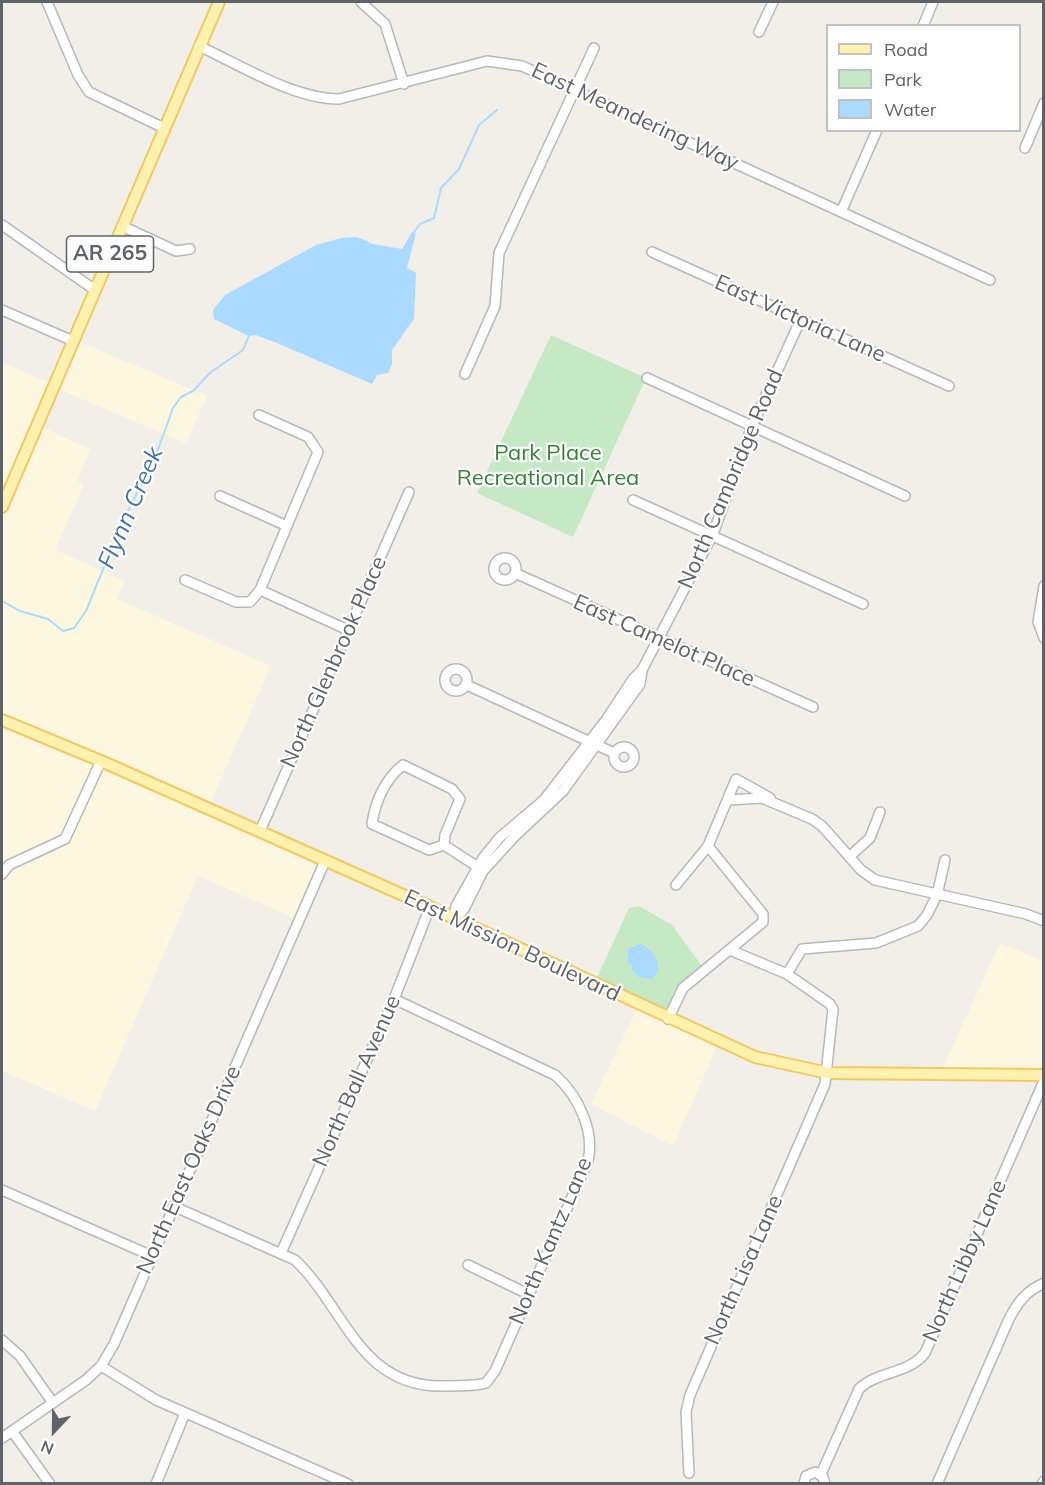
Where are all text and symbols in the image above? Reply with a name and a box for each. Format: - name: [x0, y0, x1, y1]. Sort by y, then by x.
- legend: [826, 24, 1021, 132]
- text: Road: [884, 38, 928, 61]
- street label: East Meandering Way: [527, 57, 743, 177]
- text: Park: [884, 68, 922, 91]
- text: Water: [884, 98, 936, 121]
- road number: AR 265: [66, 236, 154, 272]
- street label: East Victoria Lane: [711, 270, 889, 368]
- street label: North Cambridge Road: [673, 365, 789, 593]
- park label: Park Place Recreational Area: [457, 440, 639, 492]
- water label: Flynn Creek: [92, 443, 170, 573]
- street label: North Glenbrook Place: [275, 552, 393, 772]
- street label: East Camelot Place: [569, 589, 759, 693]
- street label: East Mission Boulevard: [400, 884, 624, 1008]
- street label: North Ball Avenue: [307, 991, 407, 1171]
- street label: North East Oaks Drive: [131, 1062, 247, 1278]
- street label: North Kantz Lane: [504, 1154, 598, 1328]
- street label: North Libby Lane: [917, 1176, 1013, 1346]
- street label: North Lisa Lane: [699, 1191, 789, 1349]
- north arrow: [24, 1401, 84, 1461]
- text: N: [38, 1436, 57, 1459]

